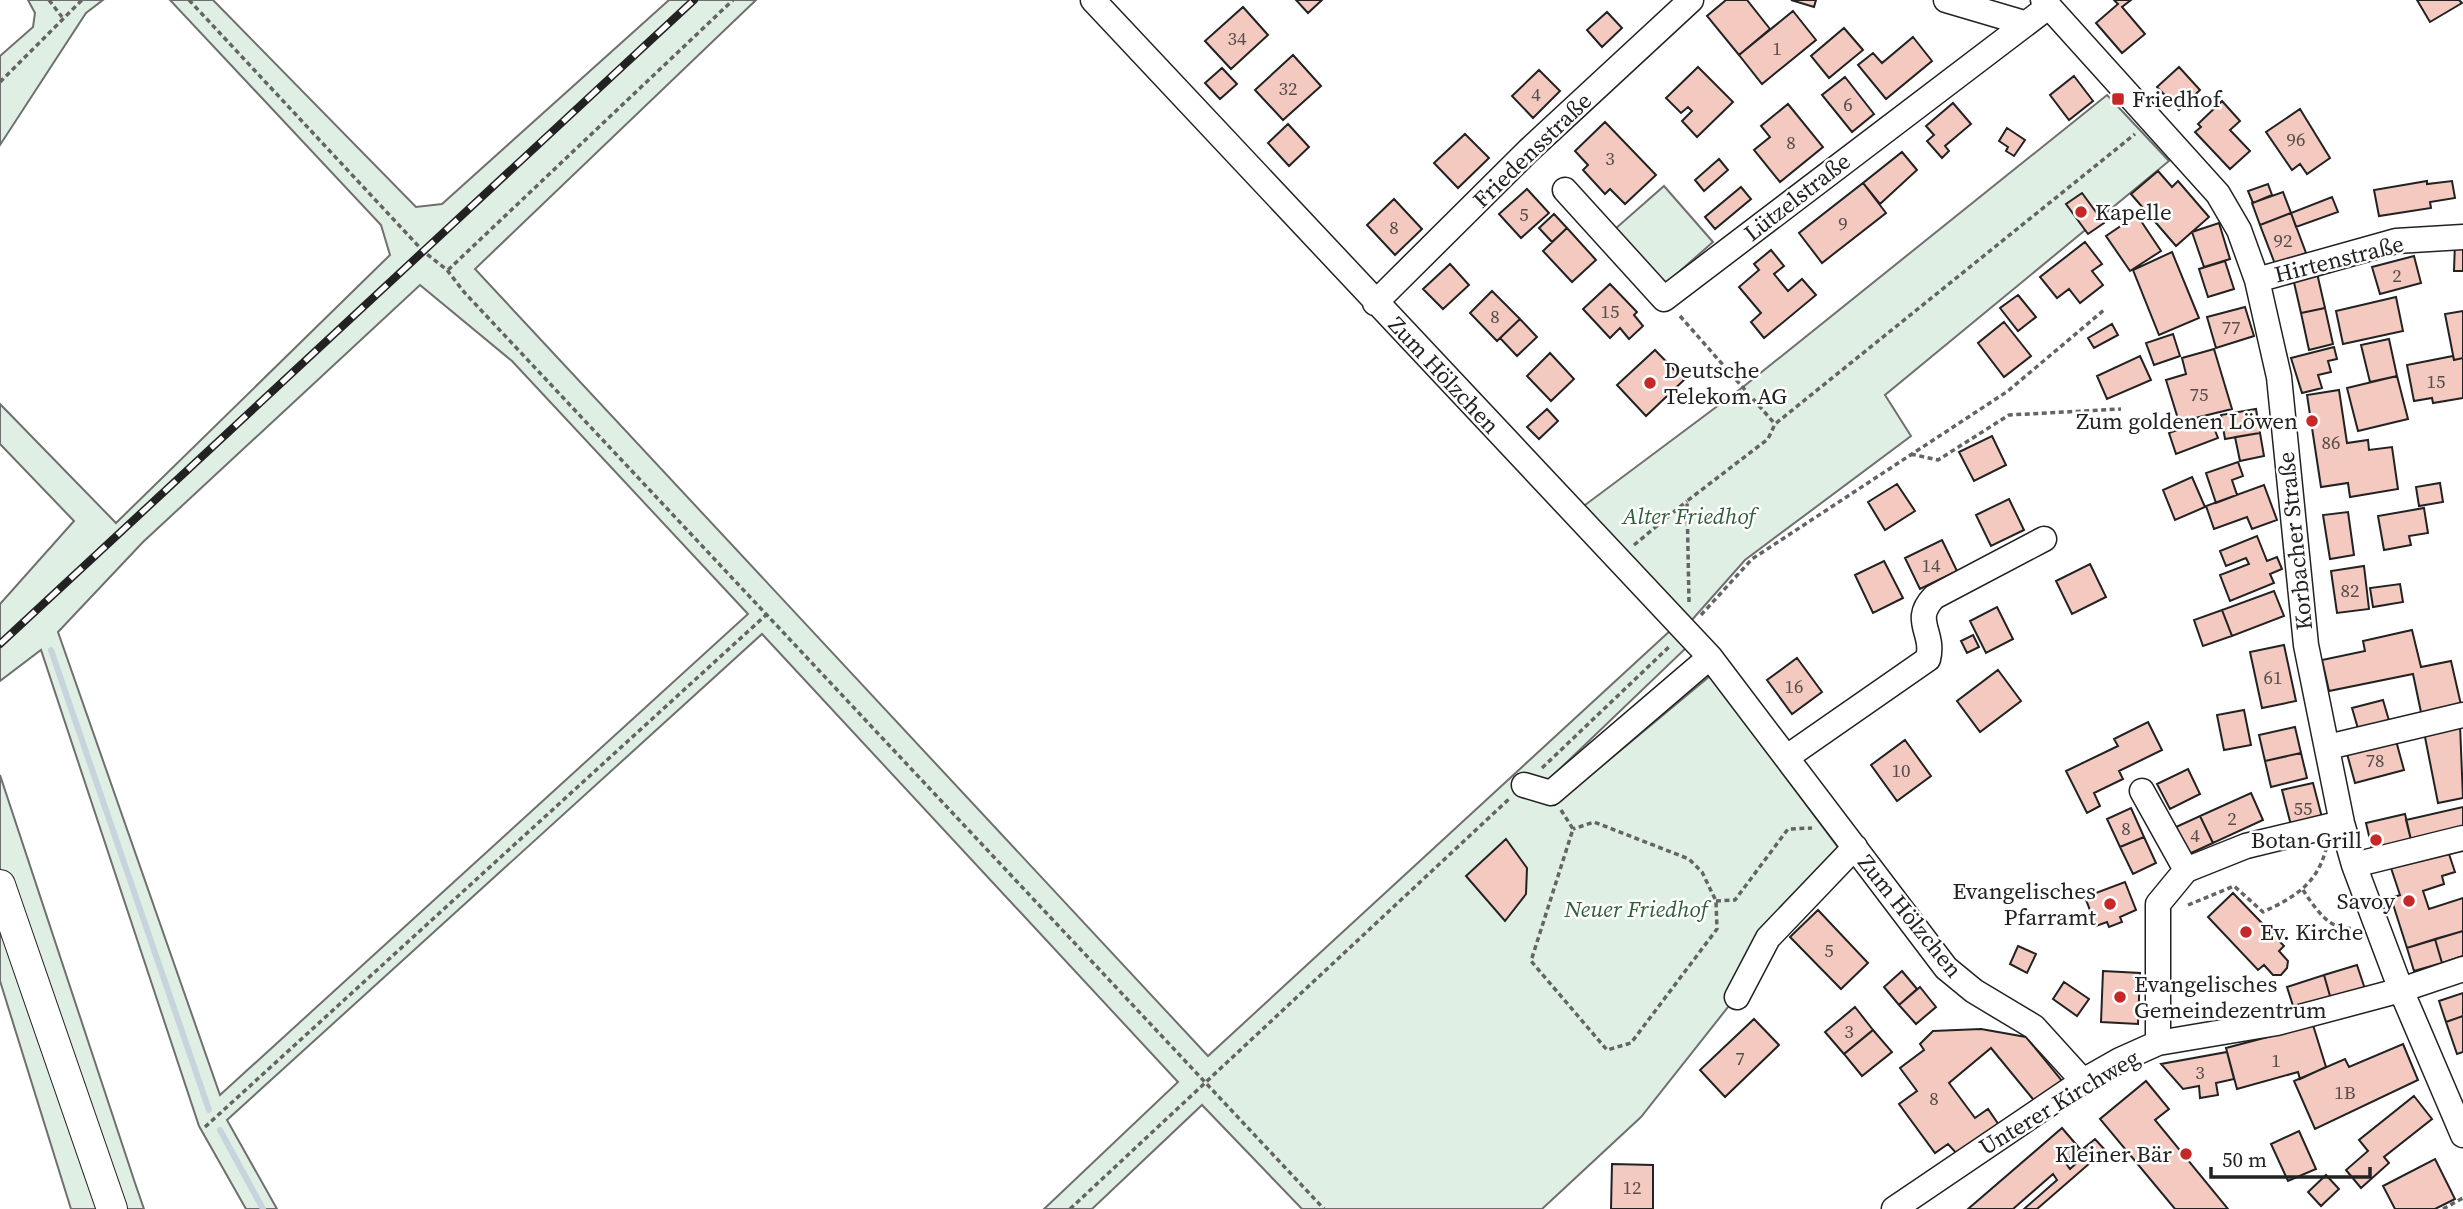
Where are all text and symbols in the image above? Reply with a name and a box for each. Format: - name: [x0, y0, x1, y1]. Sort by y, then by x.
- house number: 34: [1227, 25, 1247, 51]
- house number: 1: [1772, 35, 1782, 61]
- house number: 32: [1278, 75, 1298, 101]
- house number: 4: [1531, 81, 1541, 107]
- place label: Friedhof: [2132, 83, 2223, 115]
- street label: Friedensstraße: [1466, 85, 1598, 215]
- house number: 6: [1843, 91, 1853, 117]
- marker: Friedhof: [2110, 91, 2126, 107]
- house number: 96: [2286, 126, 2306, 152]
- house number: 8: [1786, 129, 1796, 155]
- house number: 3: [1605, 145, 1615, 171]
- street label: Lützelstraße: [1737, 145, 1857, 249]
- place label: Kapelle: [2095, 196, 2172, 228]
- house number: 5: [1519, 201, 1529, 227]
- marker: Kapelle: [2073, 204, 2089, 220]
- house number: 9: [1838, 210, 1848, 236]
- house number: 8: [1389, 214, 1399, 240]
- street label: Hirtenstraße: [2271, 227, 2407, 291]
- house number: 92: [2273, 227, 2293, 253]
- house number: 2: [2392, 262, 2402, 288]
- house number: 15: [1600, 298, 1620, 324]
- house number: 8: [1490, 303, 1500, 329]
- street label: Zum Hölzchen: [1381, 309, 1507, 441]
- house number: 77: [2221, 314, 2241, 340]
- place label: Deutsche Telekom AG: [1664, 354, 1787, 412]
- house number: 15: [2426, 368, 2446, 394]
- marker: Deutsche Telekom AG: [1642, 375, 1658, 391]
- house number: 75: [2189, 381, 2209, 407]
- place label: Zum goldenen Löwen: [2076, 405, 2298, 437]
- marker: Zum goldenen Löwen: [2304, 413, 2320, 429]
- house number: 86: [2321, 429, 2341, 455]
- street label: Korbacher Straße: [2270, 450, 2320, 632]
- park label: Alter Friedhof: [1621, 500, 1760, 532]
- house number: 14: [1921, 552, 1941, 578]
- house number: 82: [2340, 577, 2360, 603]
- house number: 61: [2263, 664, 2283, 690]
- house number: 16: [1784, 673, 1804, 699]
- house number: 78: [2365, 747, 2385, 773]
- house number: 10: [1891, 757, 1911, 783]
- house number: 55: [2293, 795, 2313, 821]
- house number: 2: [2227, 805, 2237, 831]
- house number: 8: [2121, 815, 2131, 841]
- house number: 4: [2190, 822, 2200, 848]
- place label: Botan Grill: [2251, 824, 2362, 856]
- marker: Botan Grill: [2368, 832, 2384, 848]
- street label: Zum Hölzchen: [1850, 848, 1970, 984]
- place label: Evangelisches Pfarramt: [1952, 875, 2097, 933]
- place label: Savoy: [2337, 885, 2395, 917]
- park label: Neuer Friedhof: [1564, 893, 1712, 925]
- marker: Savoy: [2401, 893, 2417, 909]
- marker: Evangelisches Pfarramt: [2102, 896, 2118, 912]
- place label: Ev. Kirche: [2260, 916, 2363, 948]
- marker: Ev. Kirche: [2238, 924, 2254, 940]
- house number: 5: [1824, 937, 1834, 963]
- place label: Evangelisches Gemeindezentrum: [2134, 968, 2327, 1026]
- marker: Evangelisches Gemeindezentrum: [2112, 989, 2128, 1005]
- house number: 3: [1844, 1018, 1854, 1044]
- street label: Unterer Kirchweg: [1973, 1041, 2145, 1163]
- house number: 7: [1735, 1045, 1745, 1071]
- house number: 1: [2271, 1047, 2281, 1073]
- house number: 3: [2195, 1059, 2205, 1085]
- house number: 1B: [2334, 1079, 2356, 1105]
- house number: 8: [1929, 1085, 1939, 1111]
- scale bar: [2211, 1136, 2370, 1180]
- place label: Kleiner Bär: [2055, 1138, 2172, 1170]
- text: 50 m: [2222, 1145, 2267, 1174]
- marker: Kleiner Bär: [2178, 1146, 2194, 1162]
- house number: 12: [1622, 1174, 1642, 1200]

